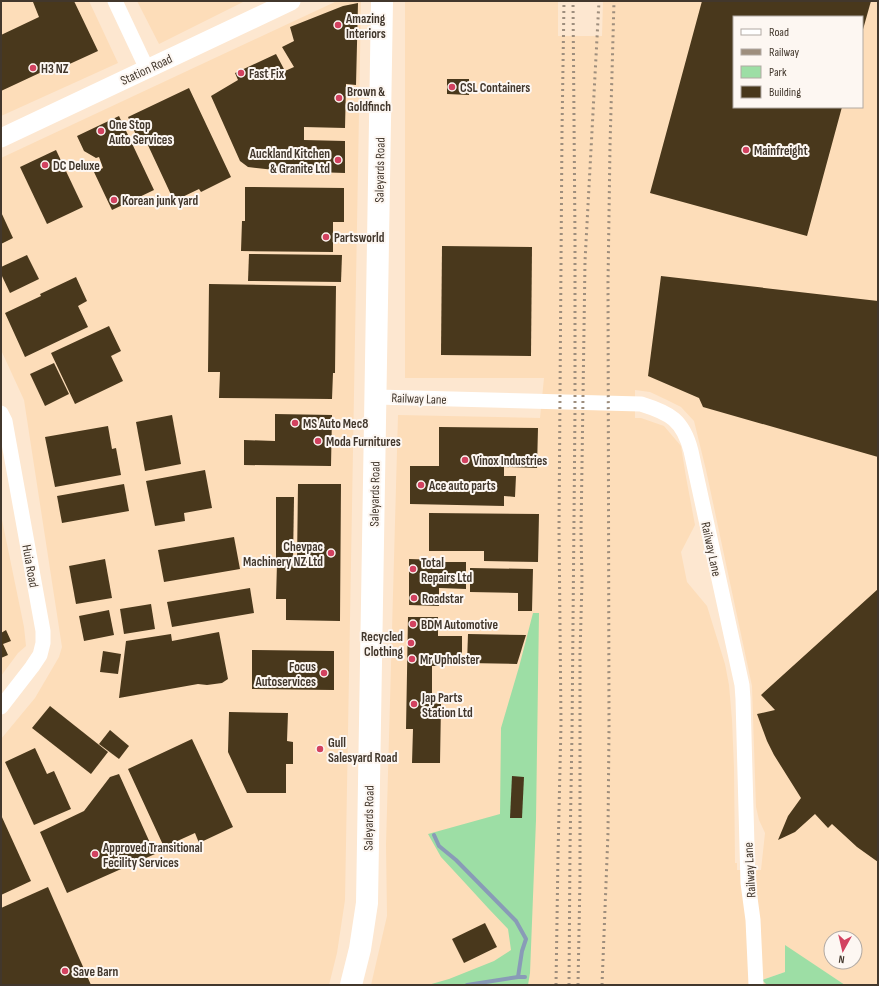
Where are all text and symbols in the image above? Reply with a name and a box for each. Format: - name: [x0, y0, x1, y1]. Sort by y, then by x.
- place label: Amazing Interiors: [345, 11, 386, 42]
- legend: [733, 16, 863, 108]
- marker: Amazing Interiors: [333, 20, 343, 30]
- text: Road: [769, 25, 789, 40]
- text: Railway: [769, 45, 800, 60]
- street label: Station Road: [118, 51, 175, 89]
- place label: H3 NZ: [41, 61, 69, 77]
- marker: H3 NZ: [28, 63, 38, 73]
- text: Park: [769, 65, 787, 80]
- place label: Fast Fix: [249, 66, 285, 82]
- marker: Fast Fix: [236, 68, 246, 78]
- place label: CSL Containers: [460, 80, 530, 96]
- marker: CSL Containers: [447, 82, 457, 92]
- place label: Brown & Goldfinch: [347, 84, 391, 115]
- text: Building: [769, 85, 801, 100]
- marker: Brown & Goldfinch: [334, 93, 344, 103]
- place label: One Stop Auto Services: [108, 117, 172, 148]
- marker: One Stop Auto Services: [96, 126, 106, 136]
- street label: Saleyards Road: [371, 137, 389, 203]
- place label: Mainfreight: [754, 143, 808, 159]
- marker: Mainfreight: [741, 145, 751, 155]
- place label: Auckland Kitchen & Granite Ltd: [249, 146, 330, 177]
- marker: Auckland Kitchen & Granite Ltd: [333, 155, 343, 165]
- place label: DC Deluxe: [53, 158, 100, 174]
- marker: DC Deluxe: [40, 160, 50, 170]
- place label: Korean junk yard: [122, 193, 198, 209]
- marker: Korean junk yard: [109, 195, 119, 205]
- place label: Partsworld: [334, 230, 385, 246]
- marker: Partsworld: [321, 232, 331, 242]
- street label: Railway Lane: [391, 390, 447, 408]
- place label: MS Auto Mec8: [303, 416, 368, 432]
- marker: MS Auto Mec8: [290, 418, 300, 428]
- place label: Moda Furnitures: [326, 434, 401, 450]
- marker: Moda Furnitures: [313, 436, 323, 446]
- place label: Vinox Industries: [473, 453, 547, 469]
- marker: Vinox Industries: [460, 455, 470, 465]
- street label: Saleyards Road: [366, 461, 384, 527]
- place label: Ace auto parts: [428, 478, 496, 494]
- marker: Ace auto parts: [416, 480, 426, 490]
- street label: Railway Lane: [697, 520, 725, 578]
- place label: Chevpac Machinery NZ Ltd: [243, 539, 324, 570]
- street label: Huia Road: [18, 544, 42, 589]
- marker: Chevpac Machinery NZ Ltd: [326, 548, 336, 558]
- place label: Total Repairs Ltd: [421, 555, 472, 586]
- marker: Total Repairs Ltd: [408, 564, 418, 574]
- place label: Roadstar: [422, 591, 463, 607]
- marker: Roadstar: [409, 593, 419, 603]
- place label: BDM Automotive: [421, 617, 498, 633]
- marker: BDM Automotive: [408, 619, 418, 629]
- place label: Recycled Clothing: [361, 629, 404, 660]
- marker: Recycled Clothing: [406, 638, 416, 648]
- place label: Mr Upholster: [420, 652, 480, 668]
- marker: Mr Upholster: [407, 654, 417, 664]
- place label: Focus Autoservices: [254, 659, 316, 690]
- marker: Focus Autoservices: [319, 668, 329, 678]
- place label: Jap Parts Station Ltd: [421, 690, 473, 721]
- marker: Jap Parts Station Ltd: [409, 699, 419, 709]
- place label: Gull Salesyard Road: [328, 735, 398, 766]
- marker: Gull Salesyard Road: [315, 744, 325, 754]
- street label: Saleyards Road: [360, 785, 378, 851]
- place label: Approved Transitional Fecility Services: [102, 840, 203, 871]
- street label: Railway Lane: [741, 842, 759, 898]
- marker: Approved Transitional Fecility Services: [90, 849, 100, 859]
- north arrow: [823, 930, 863, 970]
- text: N: [838, 953, 845, 966]
- place label: Save Barn: [73, 964, 119, 980]
- marker: Save Barn: [60, 966, 70, 976]

